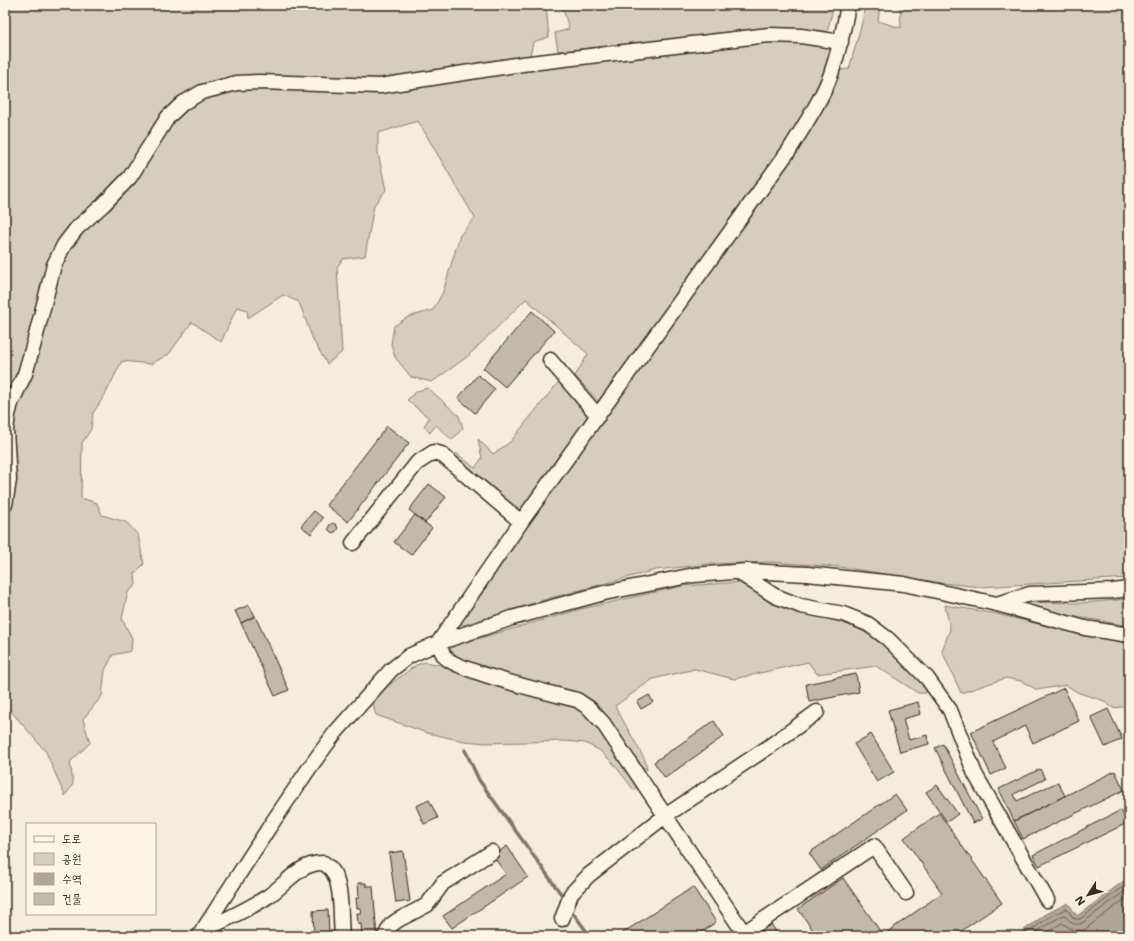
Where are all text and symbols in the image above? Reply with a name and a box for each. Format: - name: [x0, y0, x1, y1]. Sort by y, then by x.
- legend: [26, 823, 156, 915]
- text: 도로: [62, 831, 81, 847]
- text: 공원: [62, 851, 81, 867]
- text: 수역: [62, 871, 82, 887]
- north arrow: [1068, 875, 1108, 915]
- text: 건물: [62, 891, 82, 907]
- text: N: [1072, 892, 1089, 909]

